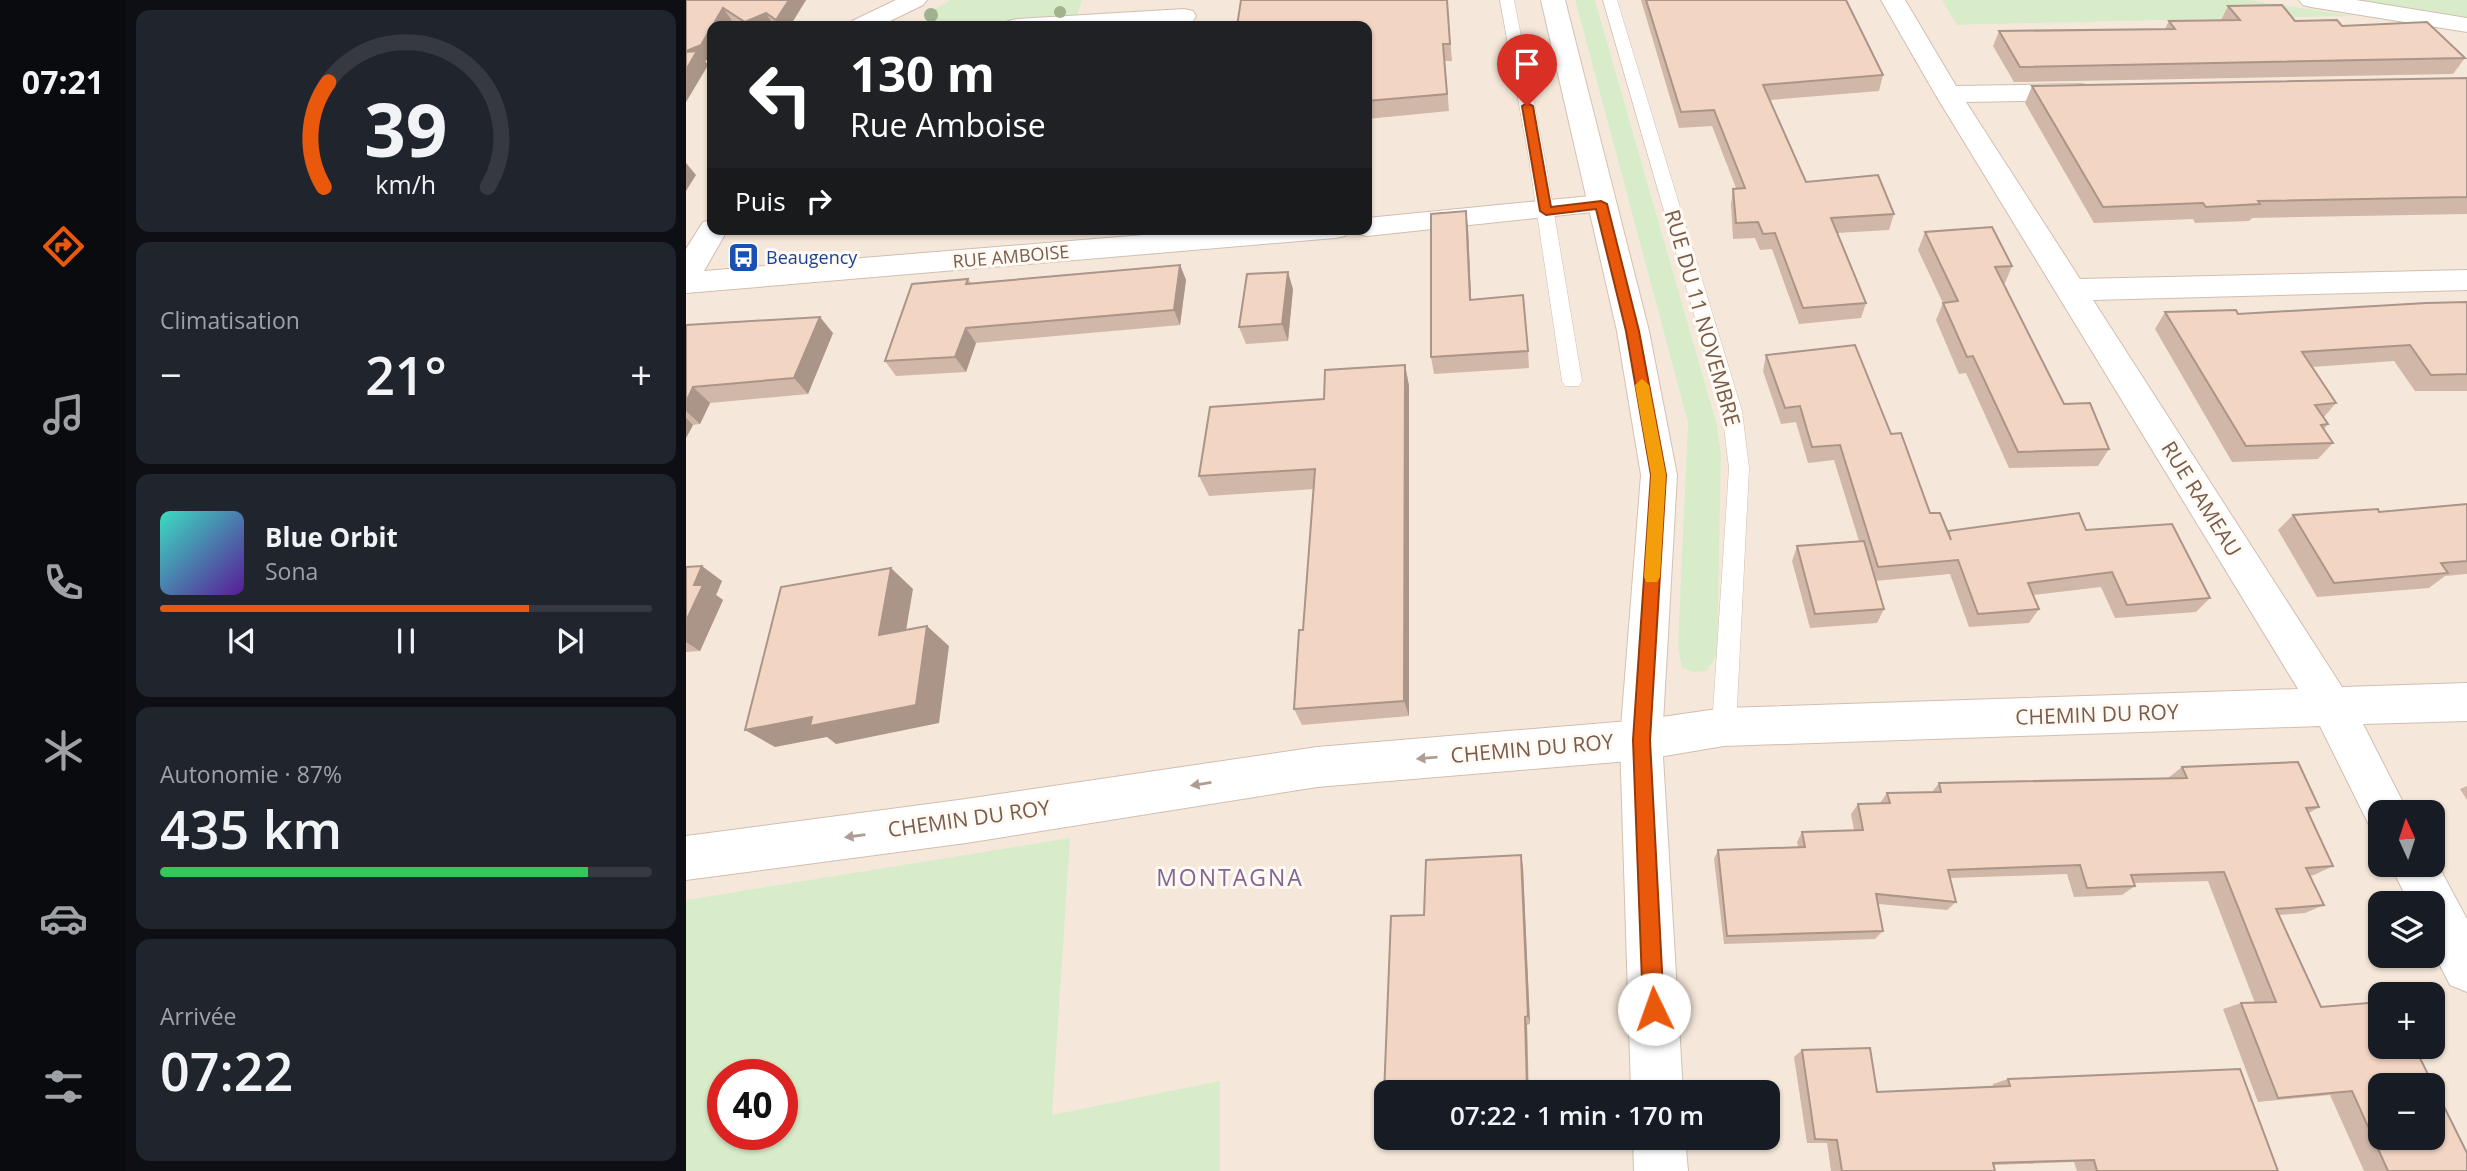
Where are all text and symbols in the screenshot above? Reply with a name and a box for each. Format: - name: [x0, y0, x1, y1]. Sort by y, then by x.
- pin: [1497, 34, 1557, 106]
- text: 130 m: [850, 40, 995, 106]
- icon: arrive: [1508, 45, 1546, 83]
- icon: left: [735, 49, 826, 140]
- text: 07:21: [22, 60, 104, 103]
- text: 39: [364, 79, 448, 178]
- text: Rue Amboise: [850, 103, 1046, 146]
- text: km/h: [376, 167, 436, 201]
- icon: right: [800, 182, 838, 220]
- text: Puis: [735, 183, 786, 219]
- street label: RUE DU 11 NOVEMBRE: [1659, 206, 1747, 429]
- icon: directions: [39, 222, 88, 271]
- street label: RUE AMBOISE: [952, 239, 1070, 273]
- bus stop icon: Beaugency: [726, 241, 760, 275]
- place label: Beaugency: [766, 245, 858, 269]
- text: Climatisation: [160, 304, 300, 336]
- text: 21°: [365, 339, 447, 410]
- text: −: [160, 348, 182, 400]
- text: +: [630, 348, 652, 400]
- icon: music: [39, 390, 88, 439]
- street label: RUE RAMEAU: [2155, 436, 2248, 561]
- text: Blue Orbit: [265, 519, 398, 555]
- text: Sona: [265, 555, 318, 587]
- icon: phone: [39, 558, 88, 607]
- icon: previous: [223, 622, 261, 660]
- icon: pause: [387, 622, 425, 660]
- icon: next: [551, 622, 589, 660]
- street label: CHEMIN DU ROY: [2015, 697, 2179, 731]
- icon: climate: [39, 726, 88, 775]
- street label: CHEMIN DU ROY: [1449, 727, 1615, 769]
- one-way arrow: [1416, 752, 1438, 763]
- text: Autonomie · 87%: [160, 758, 342, 790]
- one-way arrow: [1190, 779, 1212, 790]
- text: 435 km: [160, 793, 342, 864]
- street label: CHEMIN DU ROY: [886, 793, 1052, 843]
- north arrow: [2368, 800, 2445, 877]
- map controls: [2368, 800, 2445, 1150]
- one-way arrow: [844, 830, 866, 841]
- district label: MONTAGNA: [1156, 861, 1304, 893]
- button: layers: [2368, 891, 2445, 968]
- icon: car: [39, 894, 88, 943]
- position arrow: [1617, 972, 1691, 1046]
- button: +: [2368, 982, 2445, 1059]
- text: Arrivée: [160, 1000, 236, 1032]
- text: 07:22: [160, 1035, 293, 1106]
- speed limit sign: 40: [707, 1059, 798, 1150]
- icon: filters: [39, 1062, 88, 1111]
- button: −: [2368, 1073, 2445, 1150]
- text: 07:22 · 1 min · 170 m: [1450, 1097, 1704, 1133]

